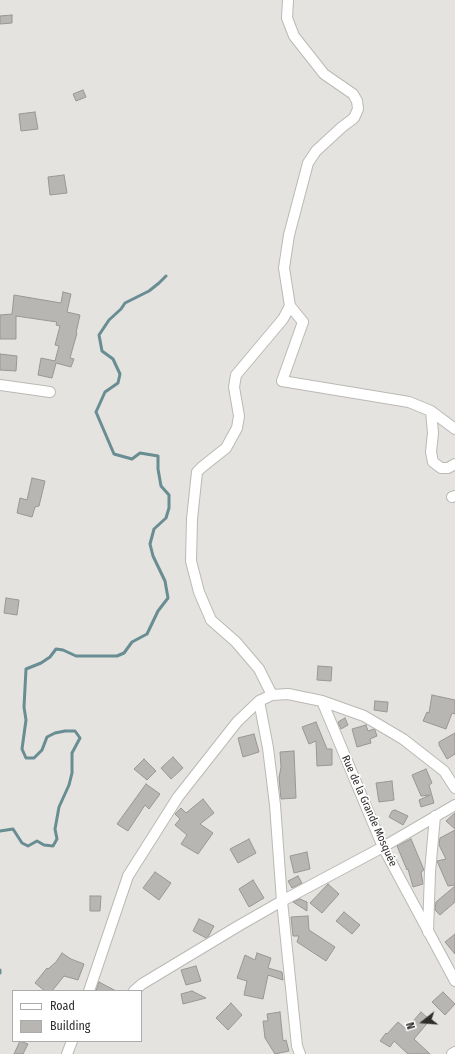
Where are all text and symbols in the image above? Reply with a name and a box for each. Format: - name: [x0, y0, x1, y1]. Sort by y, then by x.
- street label: Rue de la Grande Mosquée: [339, 753, 399, 869]
- legend: [12, 990, 142, 1042]
- text: Road: [50, 999, 75, 1013]
- north arrow: [403, 1002, 443, 1042]
- text: Building: [50, 1019, 90, 1033]
- text: N: [404, 1021, 418, 1031]

